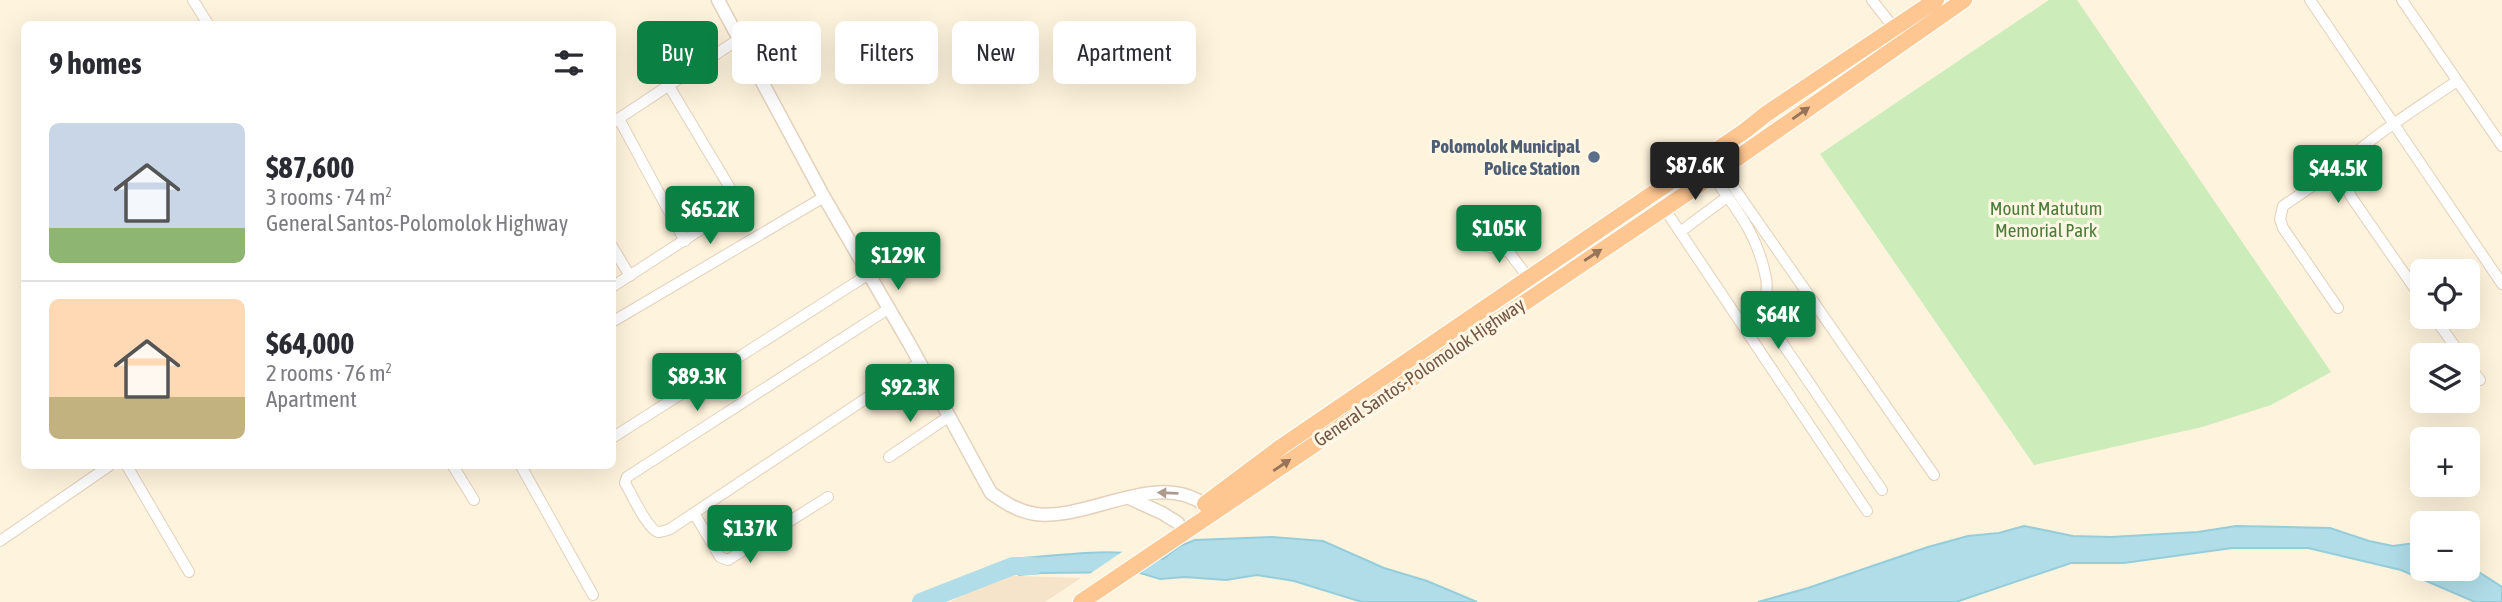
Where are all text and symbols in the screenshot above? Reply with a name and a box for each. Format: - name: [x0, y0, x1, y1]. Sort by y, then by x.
- chip: Buy: [637, 21, 718, 84]
- chip: Rent: [732, 21, 821, 84]
- chip: Filters: [835, 21, 938, 84]
- chip: New: [952, 21, 1039, 84]
- chip: Apartment: [1053, 21, 1196, 84]
- icon: filters: [550, 44, 588, 82]
- text: 9 homes: [49, 46, 142, 80]
- one-way arrow: [1792, 106, 1810, 120]
- place label: Polomolok Municipal Police Station: [1431, 135, 1581, 179]
- pin: $87.6K: [1638, 142, 1752, 202]
- pin: $44.5K: [2281, 146, 2395, 205]
- marker: Polomolok Municipal Police Station: [1586, 149, 1602, 165]
- text: $87,600: [266, 150, 354, 184]
- icon: home: [105, 151, 189, 235]
- text: $87.6K: [1666, 152, 1724, 178]
- text: $44.5K: [2309, 155, 2367, 181]
- text: 3 rooms · 74 m²: [266, 184, 392, 210]
- pin: $65.2K: [653, 187, 767, 246]
- text: $65.2K: [681, 196, 739, 222]
- park label: Mount Matutum Memorial Park: [1990, 197, 2102, 241]
- pin: $105K: [1450, 205, 1548, 265]
- text: General Santos-Polomolok Highway: [266, 210, 568, 236]
- text: $105K: [1472, 215, 1526, 241]
- pin: $129K: [849, 232, 947, 292]
- text: $129K: [871, 242, 925, 268]
- one-way arrow: [1583, 249, 1602, 262]
- map controls: [2410, 259, 2480, 581]
- button: locate: [2410, 259, 2480, 329]
- pin: $64K: [1737, 292, 1819, 351]
- street label: General Santos-Polomolok Highway: [1309, 293, 1529, 451]
- text: $64K: [1757, 301, 1799, 327]
- text: $64,000: [266, 326, 354, 360]
- icon: home: [105, 327, 189, 411]
- button: layers: [2410, 343, 2480, 413]
- pin: $89.3K: [640, 354, 754, 413]
- text: 2 rooms · 76 m²: [266, 360, 392, 386]
- text: $89.3K: [668, 363, 726, 389]
- pin: $92.3K: [853, 364, 967, 424]
- text: $92.3K: [881, 374, 939, 400]
- text: Apartment: [266, 386, 357, 412]
- button: +: [2410, 427, 2480, 497]
- one-way arrow: [1272, 458, 1292, 471]
- one-way arrow: [1157, 488, 1179, 499]
- pin: $137K: [701, 505, 799, 565]
- button: −: [2410, 511, 2480, 581]
- text: $137K: [723, 515, 777, 541]

